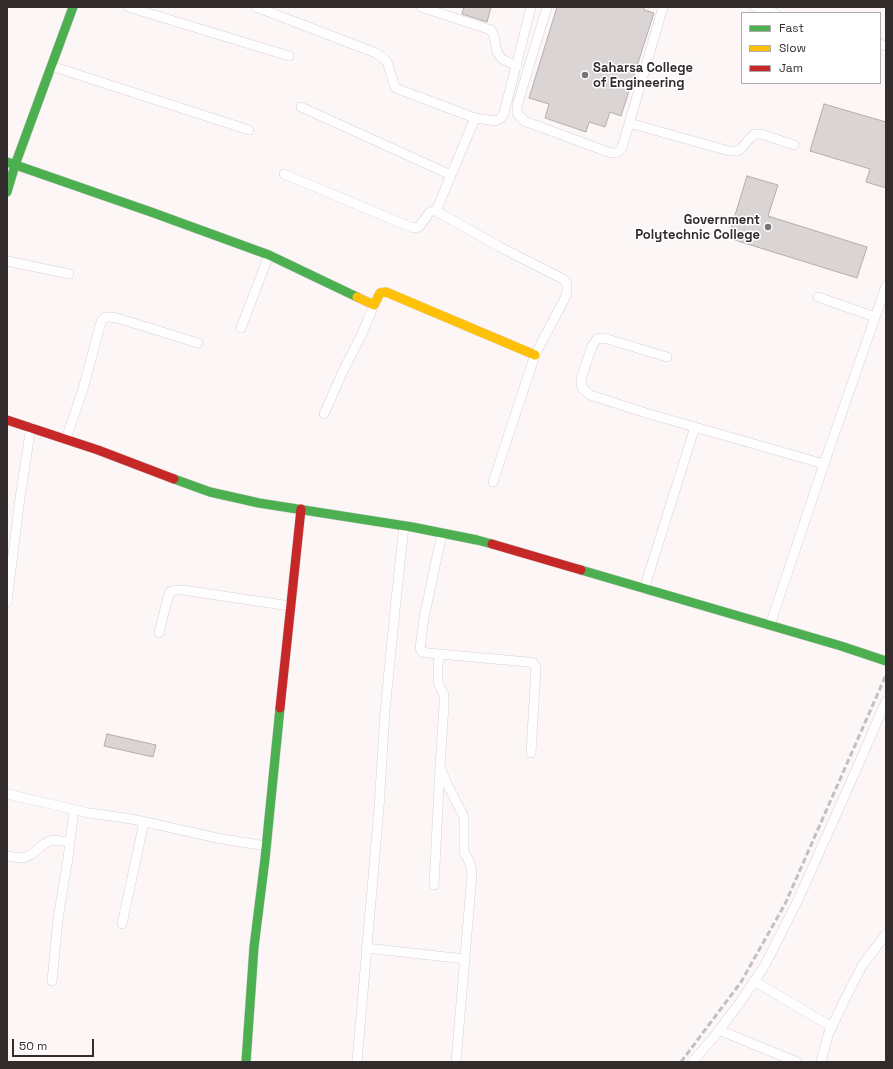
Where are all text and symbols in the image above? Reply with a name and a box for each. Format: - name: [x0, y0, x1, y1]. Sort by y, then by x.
- legend: [741, 12, 881, 84]
- text: Fast: [779, 20, 804, 36]
- text: Slow: [779, 40, 806, 56]
- place label: Saharsa College of Engineering: [593, 60, 693, 91]
- text: Jam: [779, 60, 803, 76]
- marker: Saharsa College of Engineering: [580, 70, 590, 80]
- place label: Government Polytechnic College: [635, 212, 760, 243]
- marker: Government Polytechnic College: [763, 222, 773, 232]
- scale bar: [14, 1031, 96, 1057]
- text: 50 m: [19, 1038, 47, 1054]

